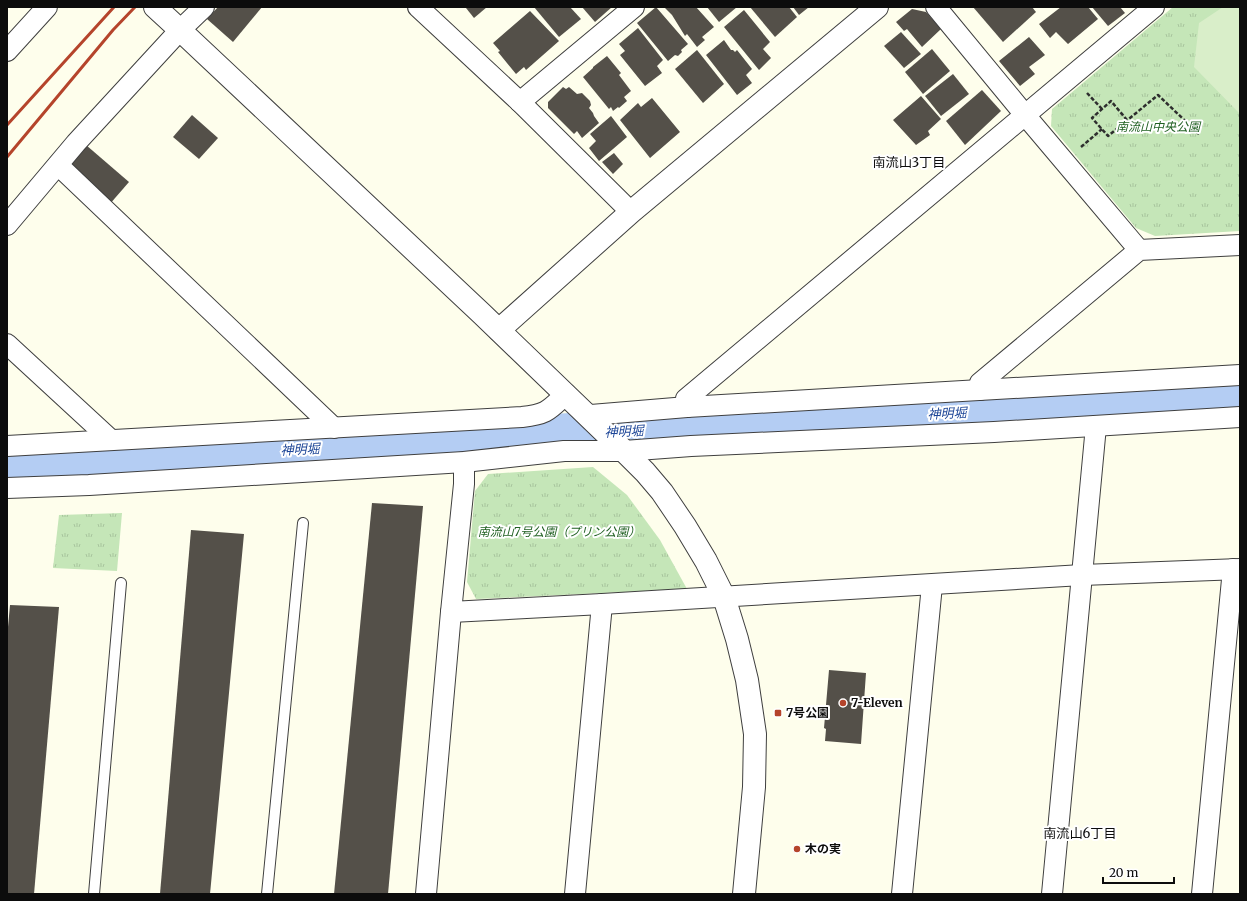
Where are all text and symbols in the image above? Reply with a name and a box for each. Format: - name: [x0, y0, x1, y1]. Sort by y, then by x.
- park label: 南流山中央公園: [1116, 119, 1202, 134]
- district label: 南流山3丁目: [873, 154, 945, 171]
- water label: 神明堀: [927, 404, 969, 423]
- water label: 神明堀: [604, 422, 646, 441]
- water label: 神明堀: [280, 440, 322, 459]
- park label: 南流山7号公園（プリン公園）: [478, 524, 640, 539]
- place label: 7-Eleven: [851, 695, 903, 710]
- marker: 7-Eleven: [838, 698, 848, 708]
- place label: 7号公園: [786, 705, 829, 720]
- marker: 7号公園: [773, 708, 783, 718]
- district label: 南流山6丁目: [1044, 825, 1116, 842]
- place label: 木の実: [805, 841, 841, 856]
- marker: 木の実: [792, 844, 802, 854]
- scale bar: [1103, 859, 1174, 885]
- text: 20 m: [1109, 865, 1138, 880]

